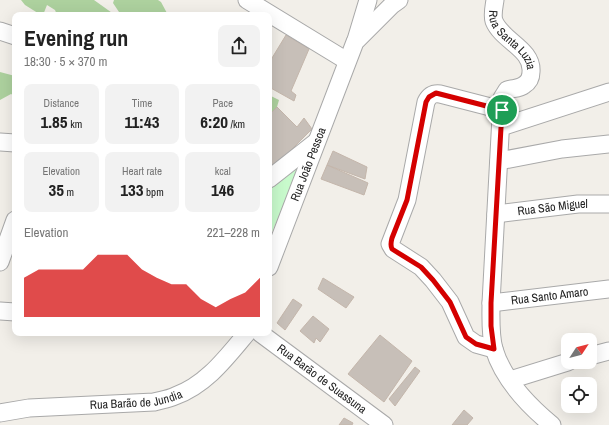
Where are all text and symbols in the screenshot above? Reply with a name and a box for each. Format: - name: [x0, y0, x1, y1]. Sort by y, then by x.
- street label: Rua Santa Luzia: [485, 10, 539, 71]
- text: Evening run: [24, 23, 128, 53]
- button: share: [218, 25, 260, 67]
- text: 18:30 · 5 × 370 m: [24, 53, 107, 70]
- pin: [485, 93, 519, 127]
- text: Distance: [44, 96, 79, 110]
- text: Time: [132, 96, 152, 110]
- text: Pace: [212, 96, 233, 110]
- icon: arrive: [491, 99, 513, 121]
- text: 1.85: [40, 110, 68, 133]
- text: 11:43: [125, 110, 159, 133]
- text: 6:20: [200, 110, 228, 133]
- text: km: [68, 117, 82, 131]
- text: /km: [228, 117, 245, 131]
- street label: Rua João Pessoa: [287, 125, 330, 203]
- text: Elevation: [43, 164, 80, 178]
- text: Heart rate: [122, 164, 162, 178]
- text: kcal: [215, 164, 231, 178]
- text: 35: [49, 178, 64, 201]
- text: 133: [120, 178, 144, 201]
- text: 146: [211, 178, 234, 201]
- text: m: [64, 185, 74, 199]
- text: bpm: [144, 185, 164, 199]
- street label: Rua São Miguel: [517, 196, 588, 219]
- text: Elevation: [24, 224, 68, 241]
- text: 221–228 m: [207, 224, 260, 241]
- street label: Rua Santo Amaro: [510, 284, 589, 309]
- north arrow: [561, 333, 597, 369]
- map controls: [561, 333, 597, 413]
- street label: Rua Barão de Suassuna: [274, 340, 370, 418]
- button: locate: [561, 377, 597, 413]
- street label: Rua Barão de Jundia: [90, 386, 185, 413]

